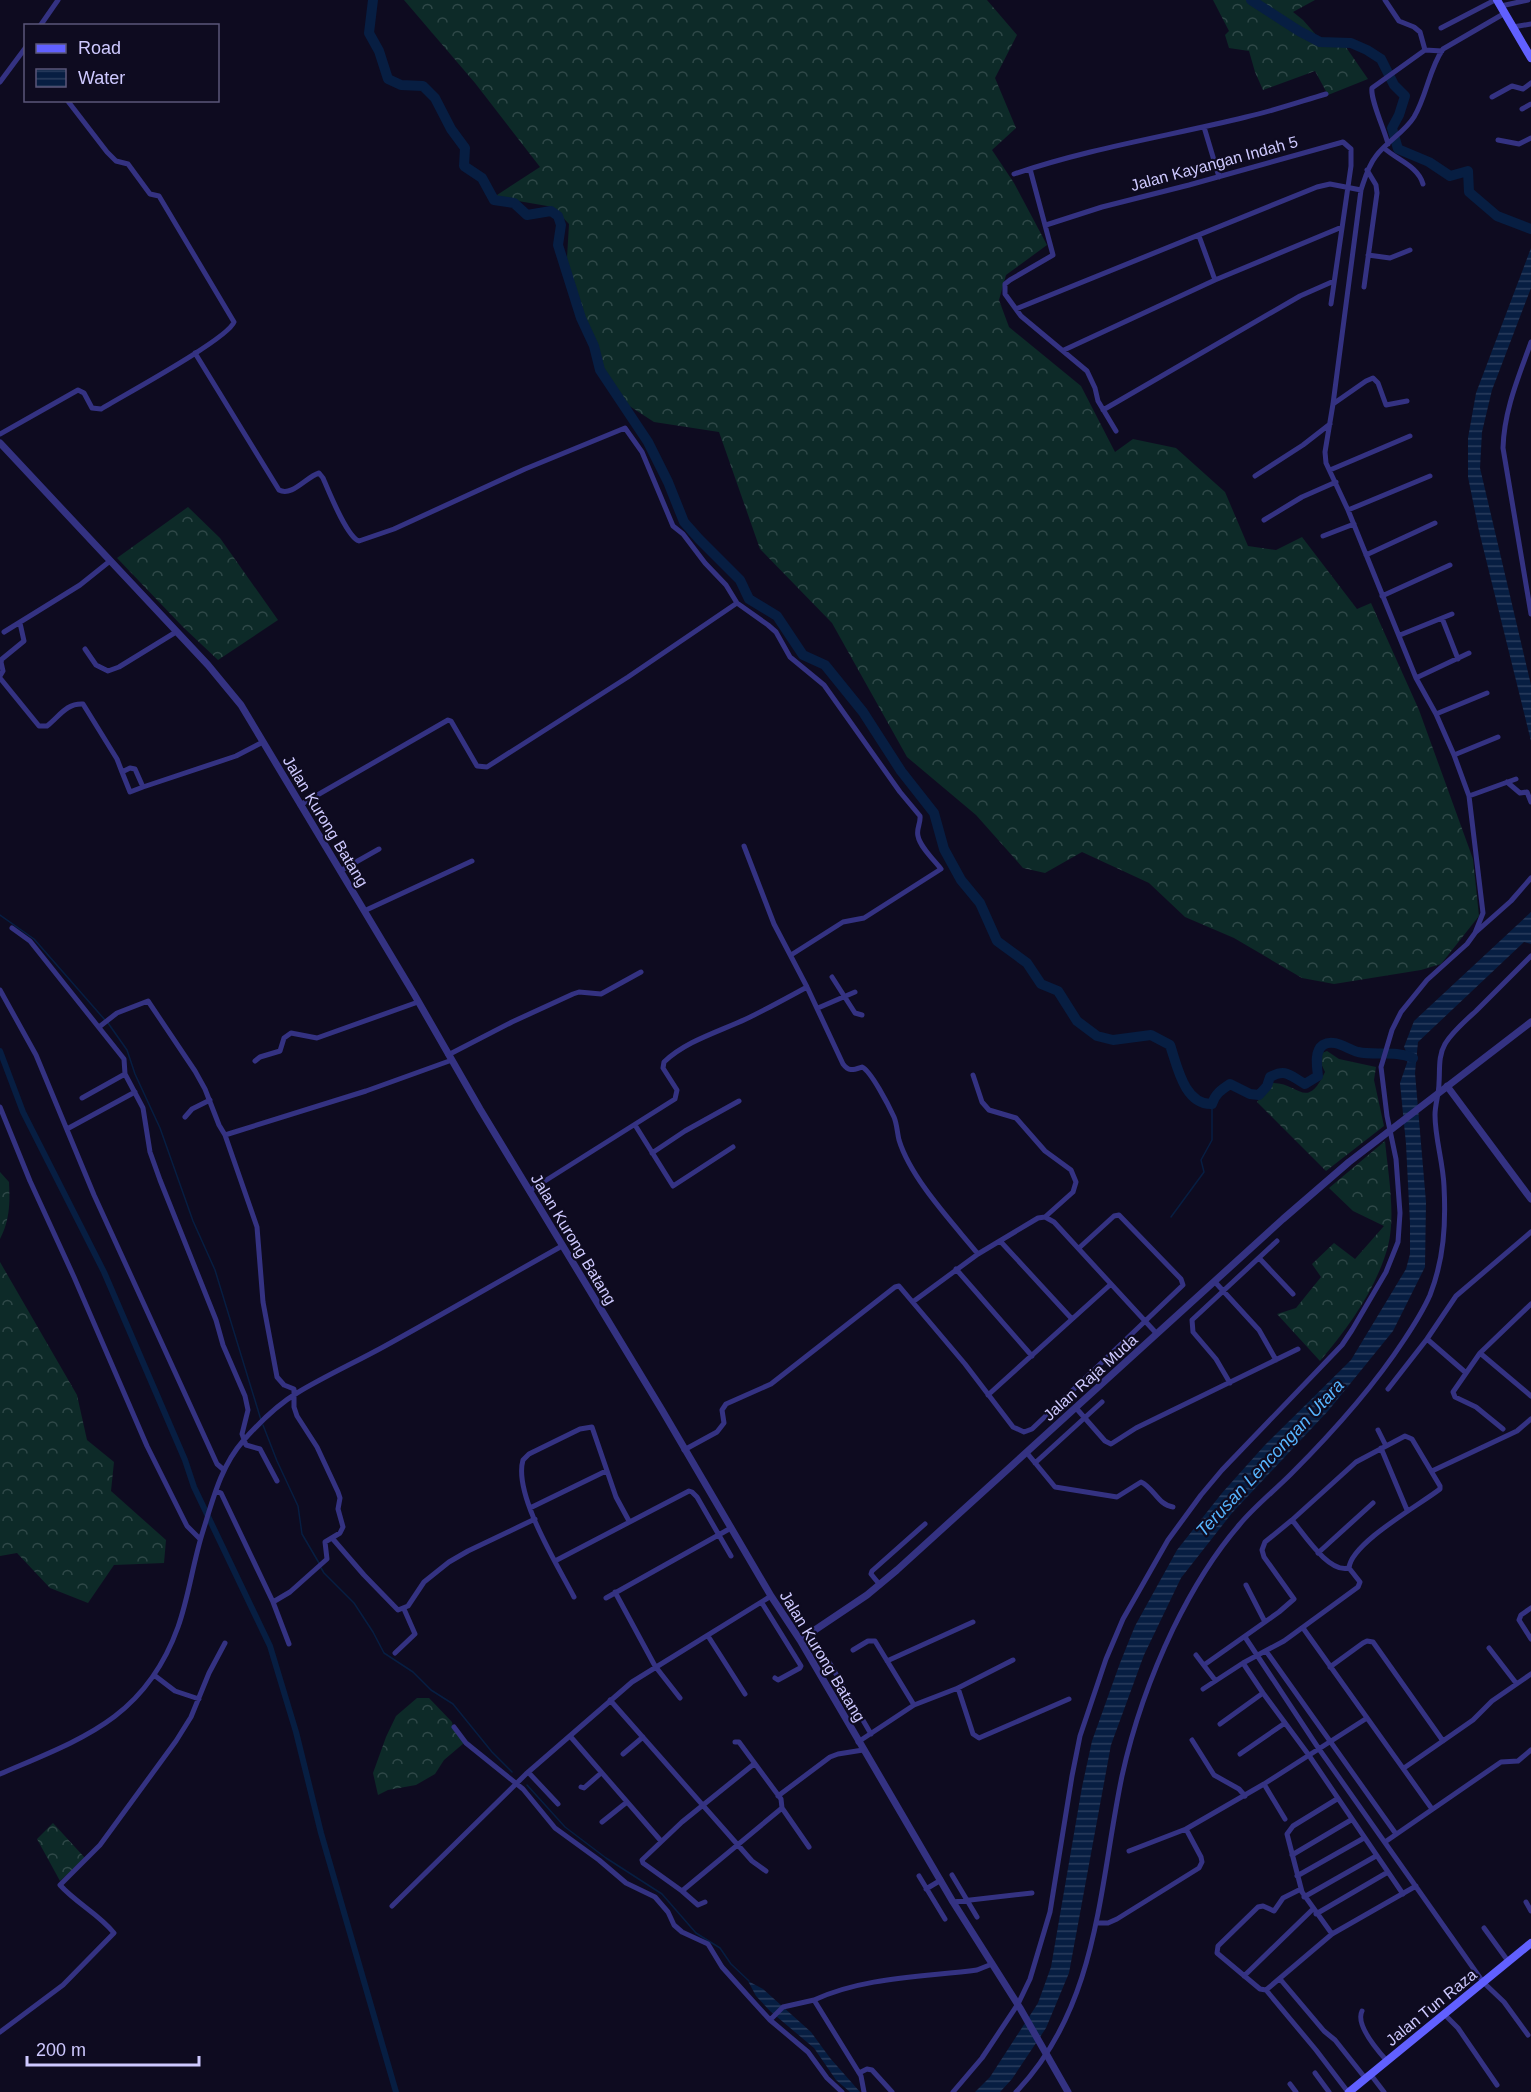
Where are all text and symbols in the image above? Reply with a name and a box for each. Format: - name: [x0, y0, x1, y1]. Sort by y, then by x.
- legend: [24, 24, 219, 102]
- text: Road: [78, 38, 121, 58]
- text: Water: [78, 68, 125, 88]
- street label: Jalan Kayangan Indah 5: [1129, 133, 1300, 194]
- street label: Jalan Kurong Batang: [280, 753, 371, 890]
- street label: Jalan Kurong Batang: [528, 1171, 619, 1308]
- street label: Jalan Raja Muda: [1040, 1331, 1141, 1424]
- water label: Terusan Lencongan Utara: [1192, 1375, 1348, 1541]
- street label: Jalan Kurong Batang: [777, 1588, 868, 1725]
- street label: Jalan Tun Raza: [1383, 1966, 1480, 2049]
- scale bar: [27, 2029, 200, 2067]
- text: 200 m: [36, 2040, 86, 2060]

